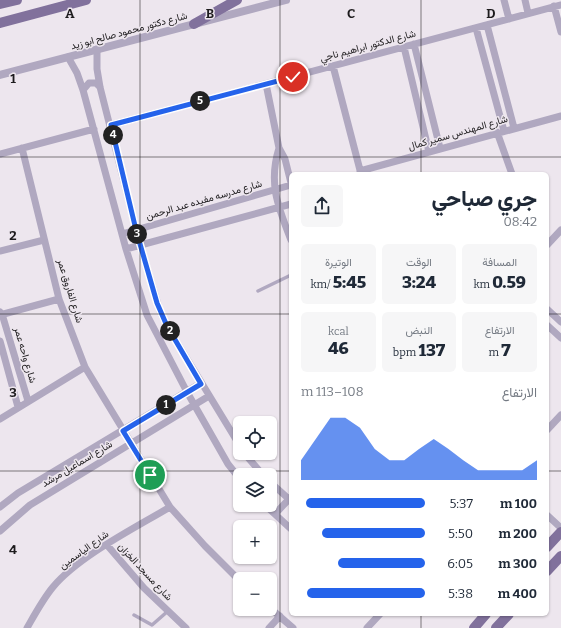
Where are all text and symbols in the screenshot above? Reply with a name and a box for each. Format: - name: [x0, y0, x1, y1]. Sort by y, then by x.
- text: A: [65, 6, 75, 21]
- text: B: [206, 6, 214, 21]
- text: C: [347, 6, 355, 21]
- text: D: [486, 6, 496, 21]
- street label: شارع دكتور محمود صالح ابو زيد: [69, 10, 189, 52]
- street label: شارع الدكتور ابراهيم ناجي: [319, 27, 418, 67]
- pin: [276, 60, 310, 94]
- icon: check: [282, 66, 304, 88]
- text: 1: [10, 71, 16, 86]
- pin: 5: [190, 91, 210, 111]
- text: 5: [197, 94, 203, 107]
- street label: شارع المهندس سمير كمال: [407, 113, 509, 153]
- pin: 4: [103, 125, 123, 145]
- text: 4: [110, 128, 116, 141]
- street label: شارع مدرسه مفيده عبد الرحمن: [145, 178, 264, 222]
- button: share: [301, 185, 343, 227]
- text: جري صباحي: [432, 185, 537, 212]
- text: 08:42: [503, 214, 537, 229]
- pin: 3: [127, 224, 147, 244]
- text: 3: [134, 227, 140, 240]
- text: 2: [9, 228, 17, 243]
- text: الوتيرة: [325, 256, 352, 269]
- text: الوقت: [406, 256, 432, 269]
- text: المسافة: [482, 256, 517, 269]
- street label: شارع الفاروق عمر: [54, 257, 85, 325]
- text: 5:45: [333, 272, 366, 293]
- text: 3:24: [402, 272, 436, 293]
- text: 0.59: [492, 272, 526, 293]
- text: /km: [310, 278, 333, 291]
- text: km: [474, 278, 492, 291]
- pin: 2: [160, 321, 180, 341]
- text: 2: [167, 324, 173, 337]
- text: النبض: [405, 324, 433, 337]
- text: الارتفاع: [485, 324, 515, 337]
- street label: شارع واحه عمر: [11, 325, 39, 384]
- text: kcal: [328, 325, 349, 338]
- text: 46: [328, 338, 349, 359]
- text: 137: [418, 340, 445, 361]
- text: 7: [501, 340, 511, 361]
- text: bpm: [393, 346, 418, 359]
- text: m: [489, 346, 501, 359]
- text: 108–113 m: [301, 384, 363, 399]
- text: 3: [9, 385, 17, 400]
- text: الارتفاع: [502, 385, 537, 400]
- pin: 1: [156, 395, 176, 415]
- text: 1: [164, 398, 168, 411]
- map controls: [233, 416, 277, 616]
- button: locate: [233, 416, 277, 460]
- street label: شارع اسماعيل مرشد: [40, 438, 115, 490]
- pin: [133, 458, 167, 492]
- icon: arrive: [139, 464, 161, 486]
- button: layers: [233, 468, 277, 512]
- text: 5:37: [449, 496, 473, 511]
- text: 100 m: [500, 496, 537, 511]
- button: +: [233, 520, 277, 564]
- text: 5:50: [448, 526, 473, 541]
- text: 200 m: [498, 526, 537, 541]
- street label: شارع الياسمين: [57, 528, 111, 572]
- street label: شارع مسجد الخزان: [115, 541, 175, 603]
- text: 4: [9, 542, 17, 557]
- text: 6:05: [447, 556, 473, 571]
- text: 300 m: [498, 556, 537, 571]
- button: −: [233, 572, 277, 616]
- text: 5:38: [448, 586, 473, 601]
- text: 400 m: [498, 586, 537, 601]

